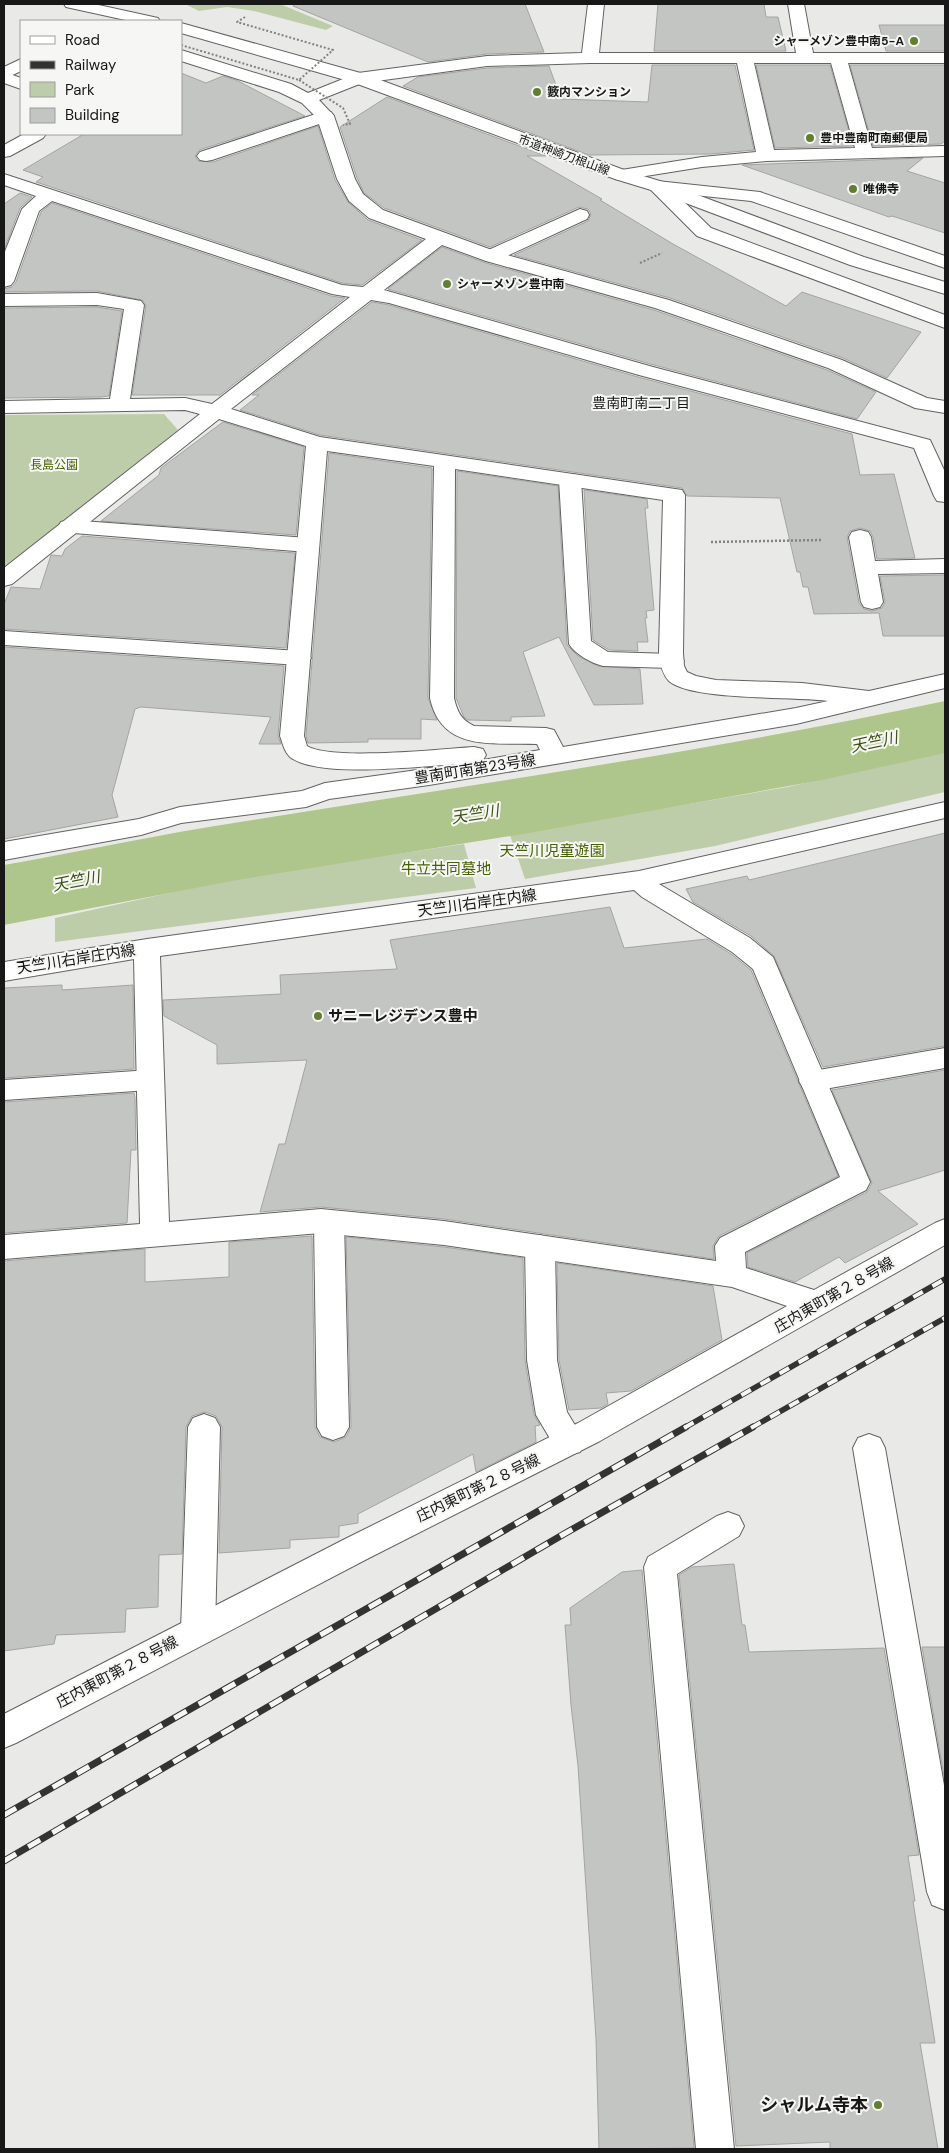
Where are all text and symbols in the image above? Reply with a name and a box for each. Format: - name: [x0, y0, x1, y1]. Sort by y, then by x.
- legend: [20, 20, 182, 135]
- text: Road: [65, 30, 100, 50]
- place label: シャーメゾン豊中南5-A: [774, 33, 904, 49]
- marker: シャーメゾン豊中南5-A: [908, 35, 920, 47]
- text: Railway: [65, 55, 117, 75]
- text: Park: [65, 80, 95, 100]
- place label: 籔内マンション: [547, 84, 631, 100]
- marker: 籔内マンション: [531, 86, 543, 98]
- text: Building: [65, 105, 120, 125]
- place label: 豊中豊南町南郵便局: [820, 130, 928, 146]
- street label: 市道神崎刀根山線: [516, 131, 612, 179]
- marker: 豊中豊南町南郵便局: [804, 132, 816, 144]
- place label: 唯佛寺: [863, 181, 899, 197]
- marker: 唯佛寺: [847, 183, 859, 195]
- place label: シャーメゾン豊中南: [457, 276, 565, 292]
- marker: シャーメゾン豊中南: [441, 278, 453, 290]
- district label: 豊南町南二丁目: [592, 394, 690, 412]
- park label: 長島公園: [30, 457, 78, 473]
- water label: 天竺川: [848, 726, 902, 757]
- street label: 豊南町南第23号線: [413, 750, 537, 788]
- water label: 天竺川: [450, 800, 502, 828]
- park label: 天竺川児童遊園: [499, 841, 605, 861]
- park label: 牛立共同墓地: [401, 859, 491, 879]
- water label: 天竺川: [50, 866, 104, 896]
- street label: 天竺川右岸庄内線: [416, 885, 538, 921]
- street label: 天竺川右岸庄内線: [15, 940, 137, 978]
- place label: サニーレジデンス豊中: [328, 1006, 478, 1026]
- marker: サニーレジデンス豊中: [312, 1010, 324, 1022]
- street label: 庄内東町第２８号線: [771, 1253, 897, 1337]
- street label: 庄内東町第２８号線: [413, 1449, 543, 1527]
- street label: 庄内東町第２８号線: [53, 1631, 181, 1713]
- place label: シャルム寺本: [760, 2093, 868, 2117]
- marker: シャルム寺本: [872, 2099, 884, 2111]

